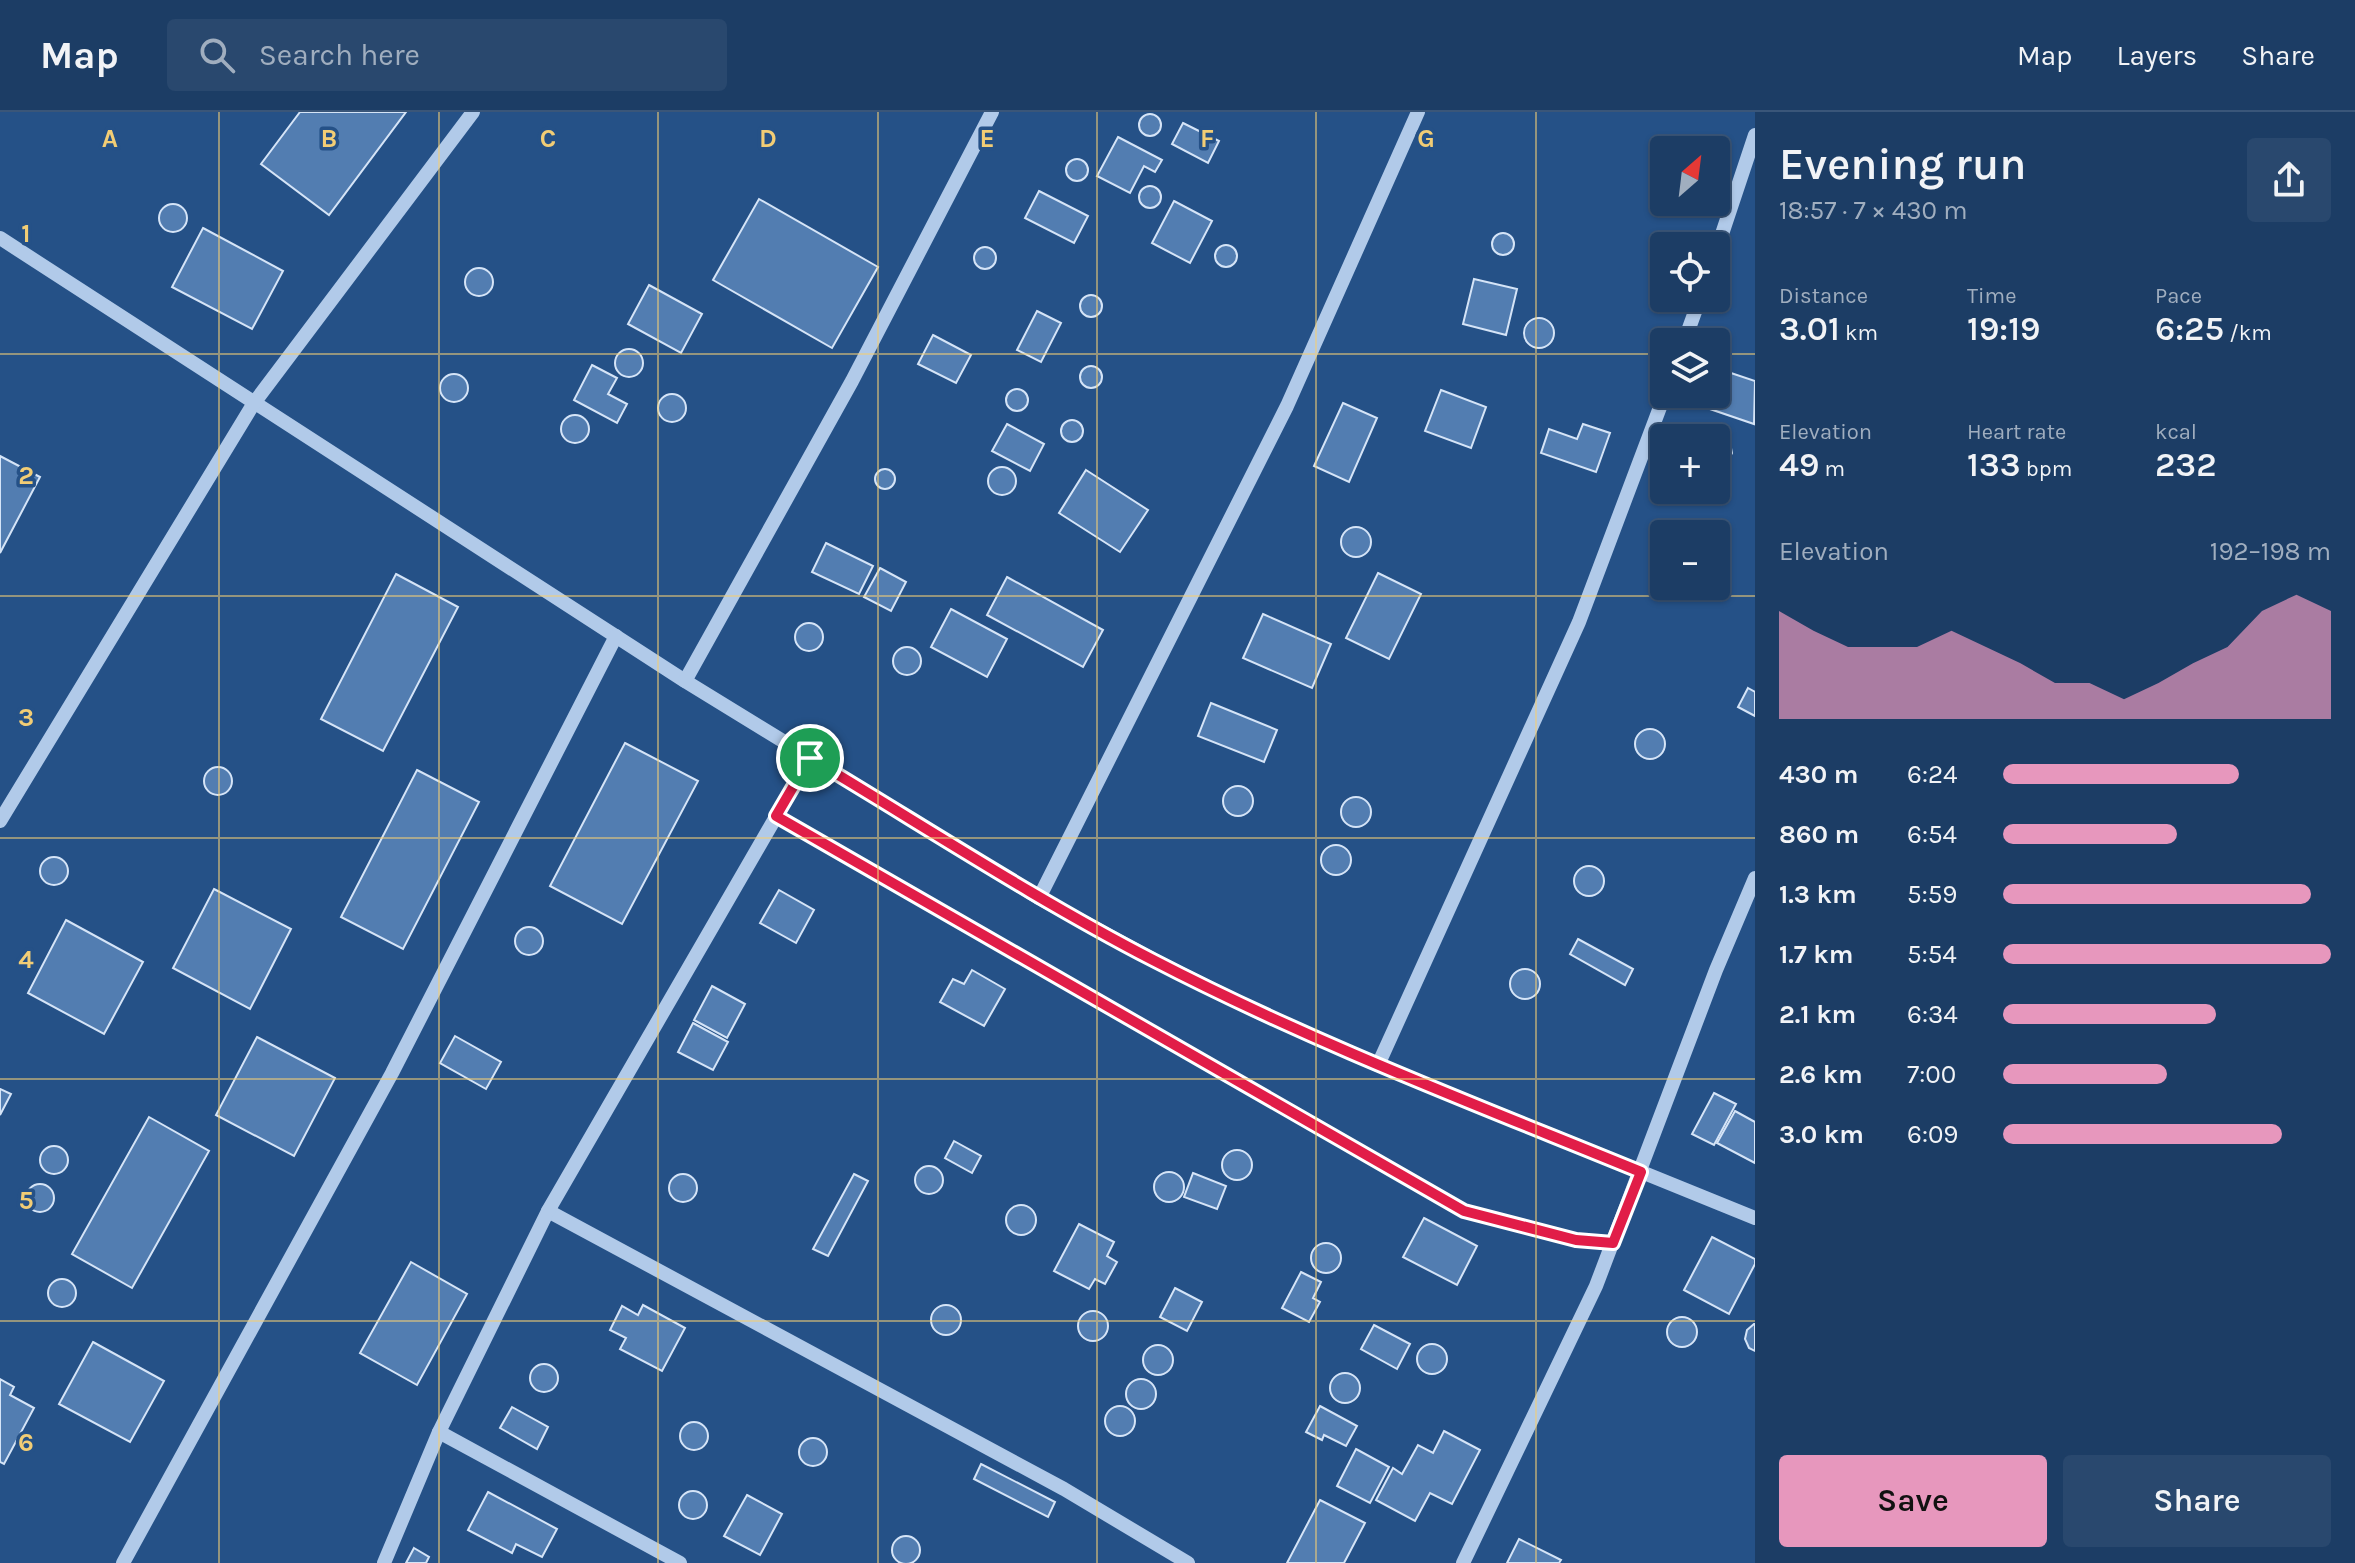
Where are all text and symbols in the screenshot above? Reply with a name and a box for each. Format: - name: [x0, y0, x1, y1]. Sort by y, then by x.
- search box: [167, 19, 727, 91]
- text: Map: [40, 33, 119, 78]
- icon: search: [195, 33, 239, 77]
- text: Search here: [259, 37, 420, 73]
- text: Map: [2017, 39, 2072, 72]
- text: Layers: [2116, 39, 2197, 72]
- text: Share: [2241, 39, 2315, 72]
- text: A: [102, 123, 118, 154]
- text: B: [321, 123, 337, 154]
- text: C: [540, 123, 556, 154]
- text: D: [759, 123, 777, 154]
- text: E: [979, 123, 995, 154]
- text: F: [1200, 123, 1214, 154]
- text: G: [1417, 123, 1435, 154]
- north arrow: [1650, 136, 1730, 216]
- map controls: [1650, 136, 1730, 600]
- button: share: [2247, 138, 2331, 222]
- text: Evening run: [1779, 139, 2026, 190]
- text: 18:57 · 7 × 430 m: [1779, 195, 1967, 226]
- text: 1: [21, 218, 31, 249]
- button: locate: [1650, 232, 1730, 312]
- text: Distance: [1779, 283, 1868, 309]
- text: Time: [1967, 283, 2016, 309]
- text: Pace: [2155, 283, 2202, 309]
- text: 3.01: [1779, 309, 1840, 349]
- text: 19:19: [1967, 309, 2040, 349]
- text: 6:25: [2155, 309, 2224, 349]
- text: km: [1840, 320, 1878, 346]
- text: /km: [2224, 320, 2272, 346]
- button: layers: [1650, 328, 1730, 408]
- text: Elevation: [1779, 419, 1872, 445]
- text: Heart rate: [1967, 419, 2066, 445]
- text: kcal: [2155, 419, 2197, 445]
- button: +: [1650, 424, 1730, 504]
- text: 49: [1779, 445, 1819, 485]
- text: 133: [1967, 445, 2021, 485]
- text: 232: [2155, 445, 2217, 485]
- text: m: [1819, 456, 1845, 482]
- text: bpm: [2021, 456, 2072, 482]
- text: 2: [18, 460, 34, 491]
- button: −: [1650, 520, 1730, 600]
- text: Elevation: [1779, 536, 1889, 567]
- text: 192–198 m: [2210, 536, 2331, 567]
- text: 3: [18, 702, 34, 733]
- pin: [776, 724, 844, 792]
- icon: arrive: [788, 736, 832, 780]
- text: 430 m: [1779, 759, 1858, 790]
- text: 6:24: [1907, 759, 1957, 790]
- text: 860 m: [1779, 819, 1859, 850]
- text: 6:54: [1907, 819, 1957, 850]
- text: 1.3 km: [1779, 879, 1857, 910]
- text: 5:59: [1907, 879, 1957, 910]
- text: 1.7 km: [1779, 939, 1853, 970]
- text: 5:54: [1907, 939, 1957, 970]
- text: 4: [18, 944, 34, 975]
- text: 2.1 km: [1779, 999, 1856, 1030]
- text: 6:34: [1907, 999, 1958, 1030]
- text: 2.6 km: [1779, 1059, 1863, 1090]
- text: 7:00: [1907, 1059, 1956, 1090]
- text: 3.0 km: [1779, 1119, 1864, 1150]
- text: 6:09: [1907, 1119, 1958, 1150]
- text: 5: [18, 1185, 34, 1216]
- text: 6: [18, 1427, 34, 1458]
- button: Save: [1779, 1455, 2047, 1547]
- button: Share: [2063, 1455, 2331, 1547]

